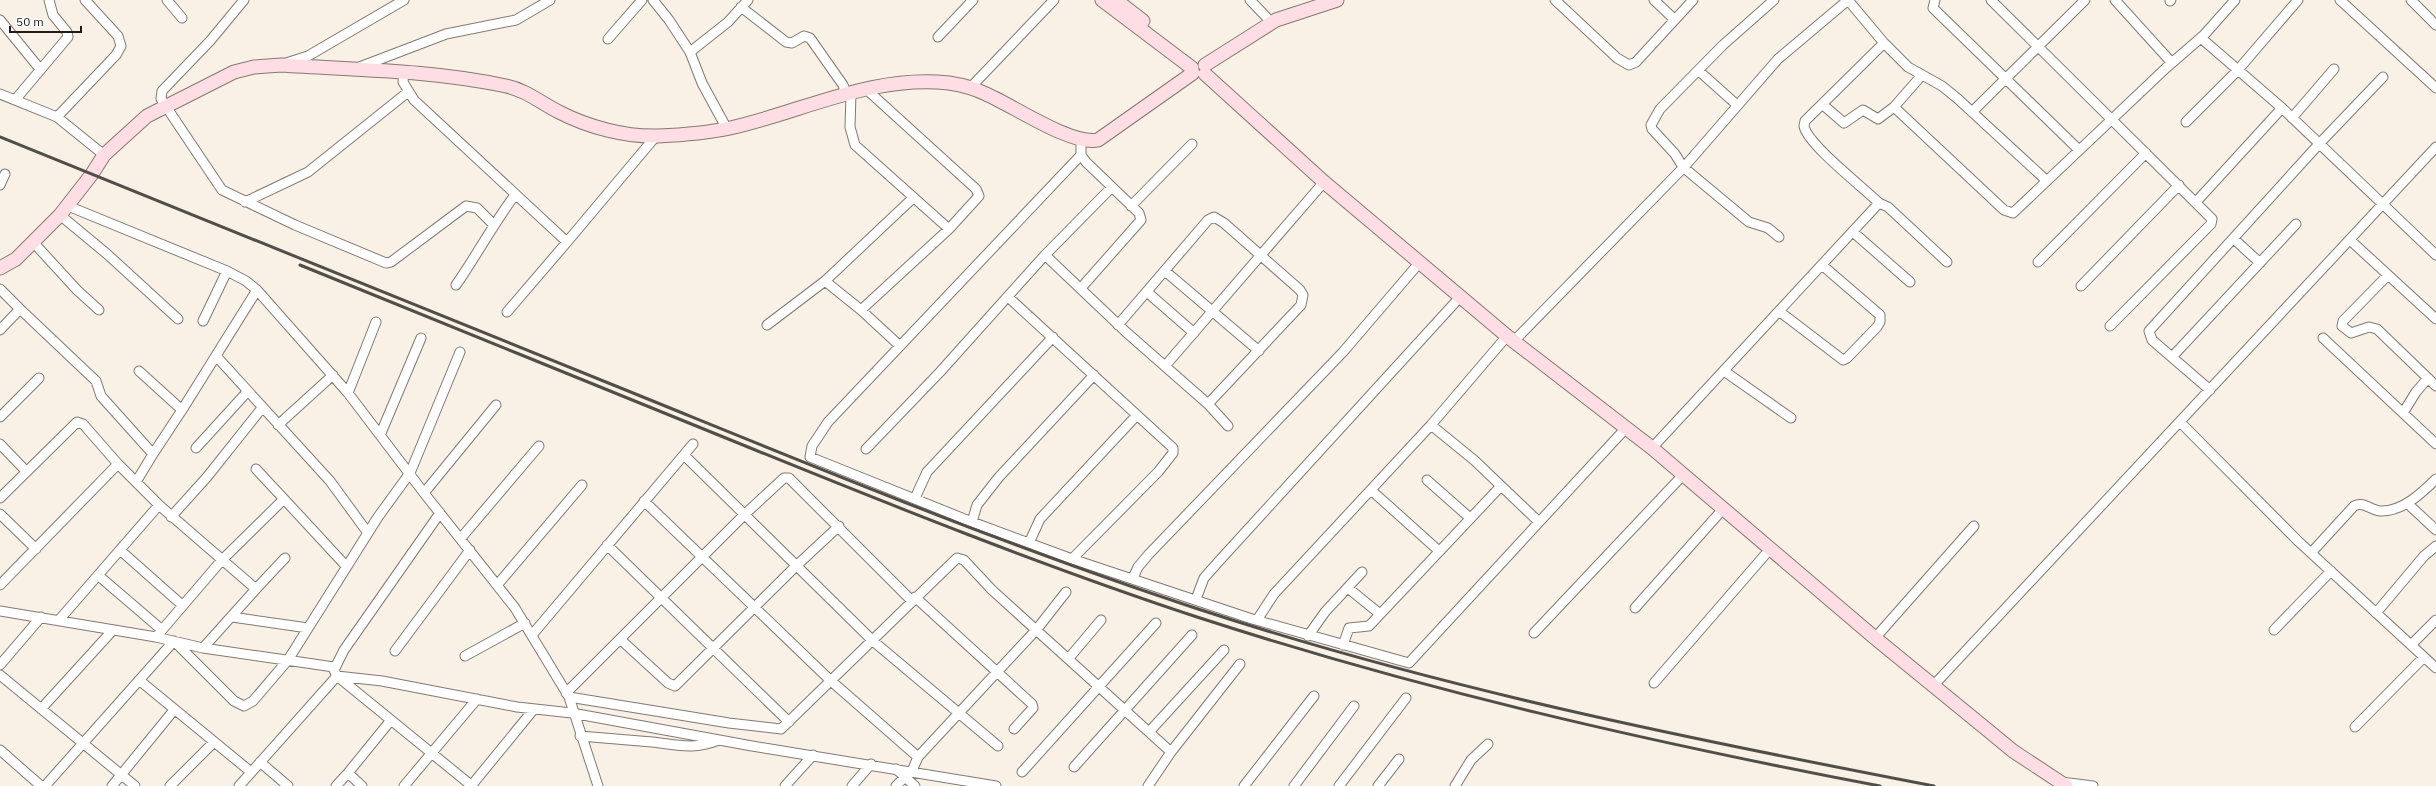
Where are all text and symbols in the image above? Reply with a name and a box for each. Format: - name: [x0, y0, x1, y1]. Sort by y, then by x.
- scale bar: [10, 8, 81, 34]
- text: 50 m: [16, 14, 44, 29]

